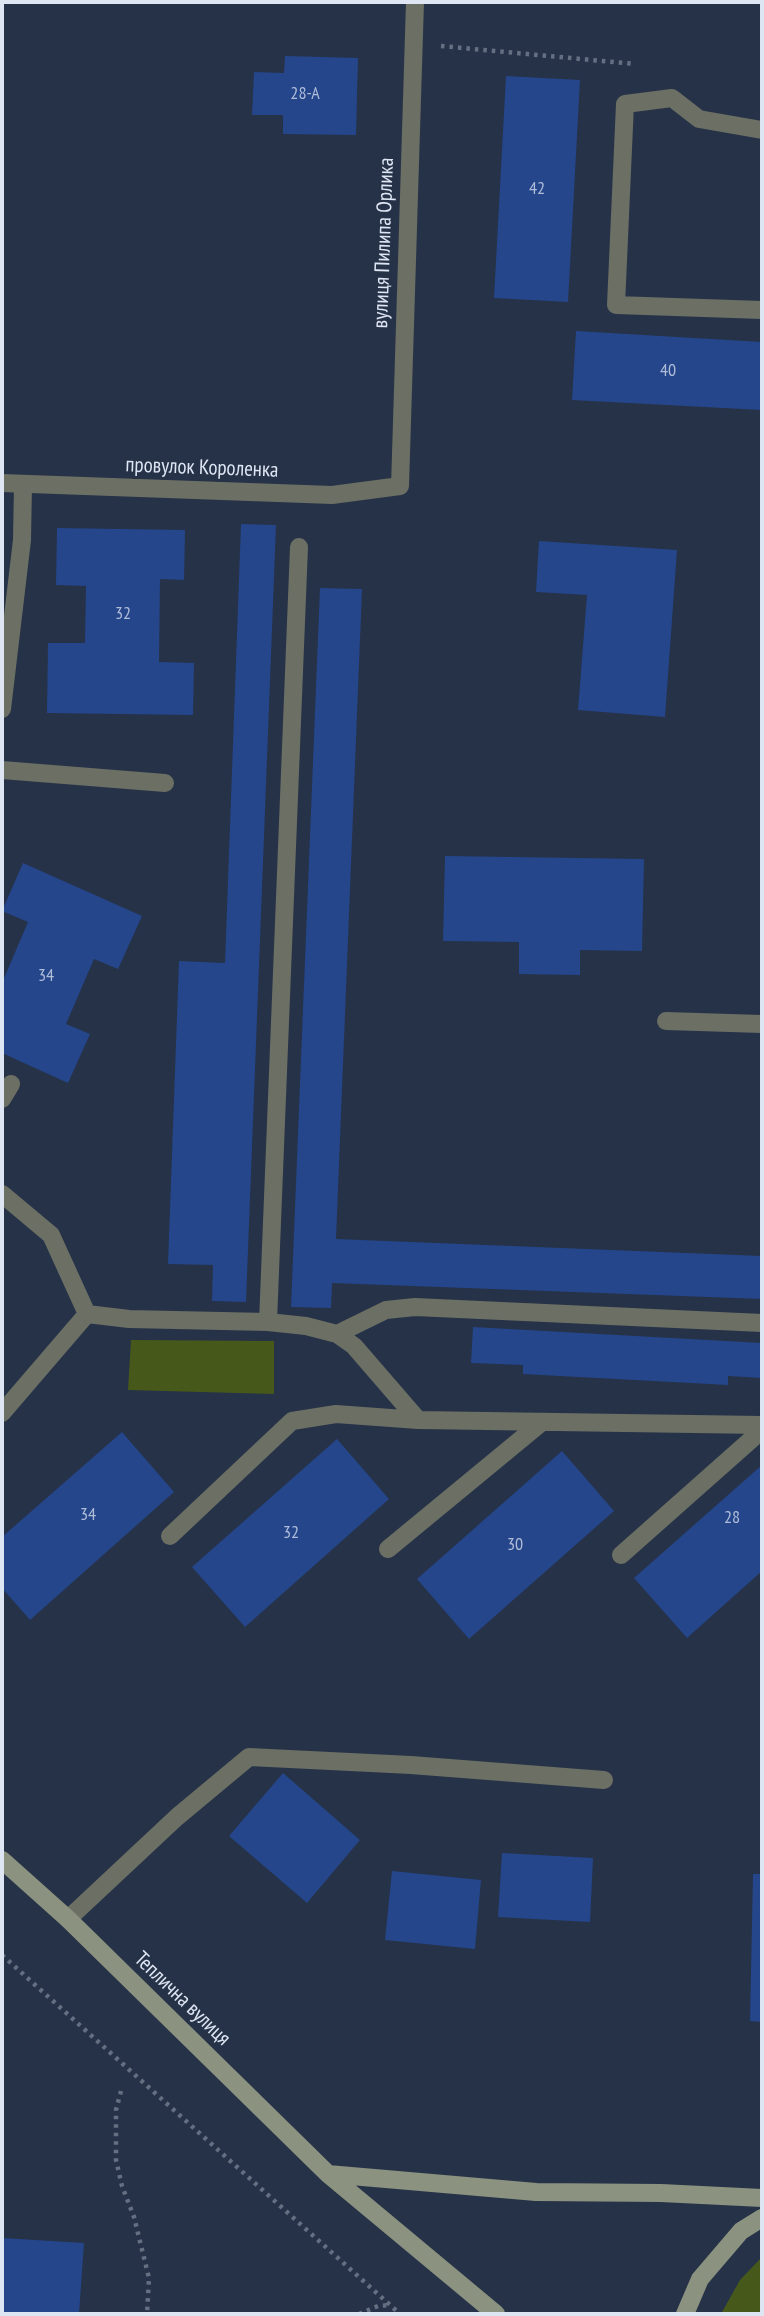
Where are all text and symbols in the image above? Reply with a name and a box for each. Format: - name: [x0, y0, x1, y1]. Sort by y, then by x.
- house number: 28-А: [290, 83, 320, 105]
- street label: вулиця Пилипа Орлика: [368, 157, 400, 329]
- house number: 42: [529, 178, 545, 200]
- house number: 40: [660, 360, 676, 382]
- street label: провулок Короленка: [125, 453, 279, 483]
- house number: 32: [115, 603, 131, 625]
- house number: 34: [38, 965, 54, 987]
- house number: 34: [80, 1504, 96, 1526]
- house number: 28: [724, 1507, 740, 1529]
- house number: 32: [283, 1522, 299, 1544]
- house number: 30: [507, 1534, 523, 1556]
- street label: Теплична вулиця: [129, 1947, 235, 2051]

